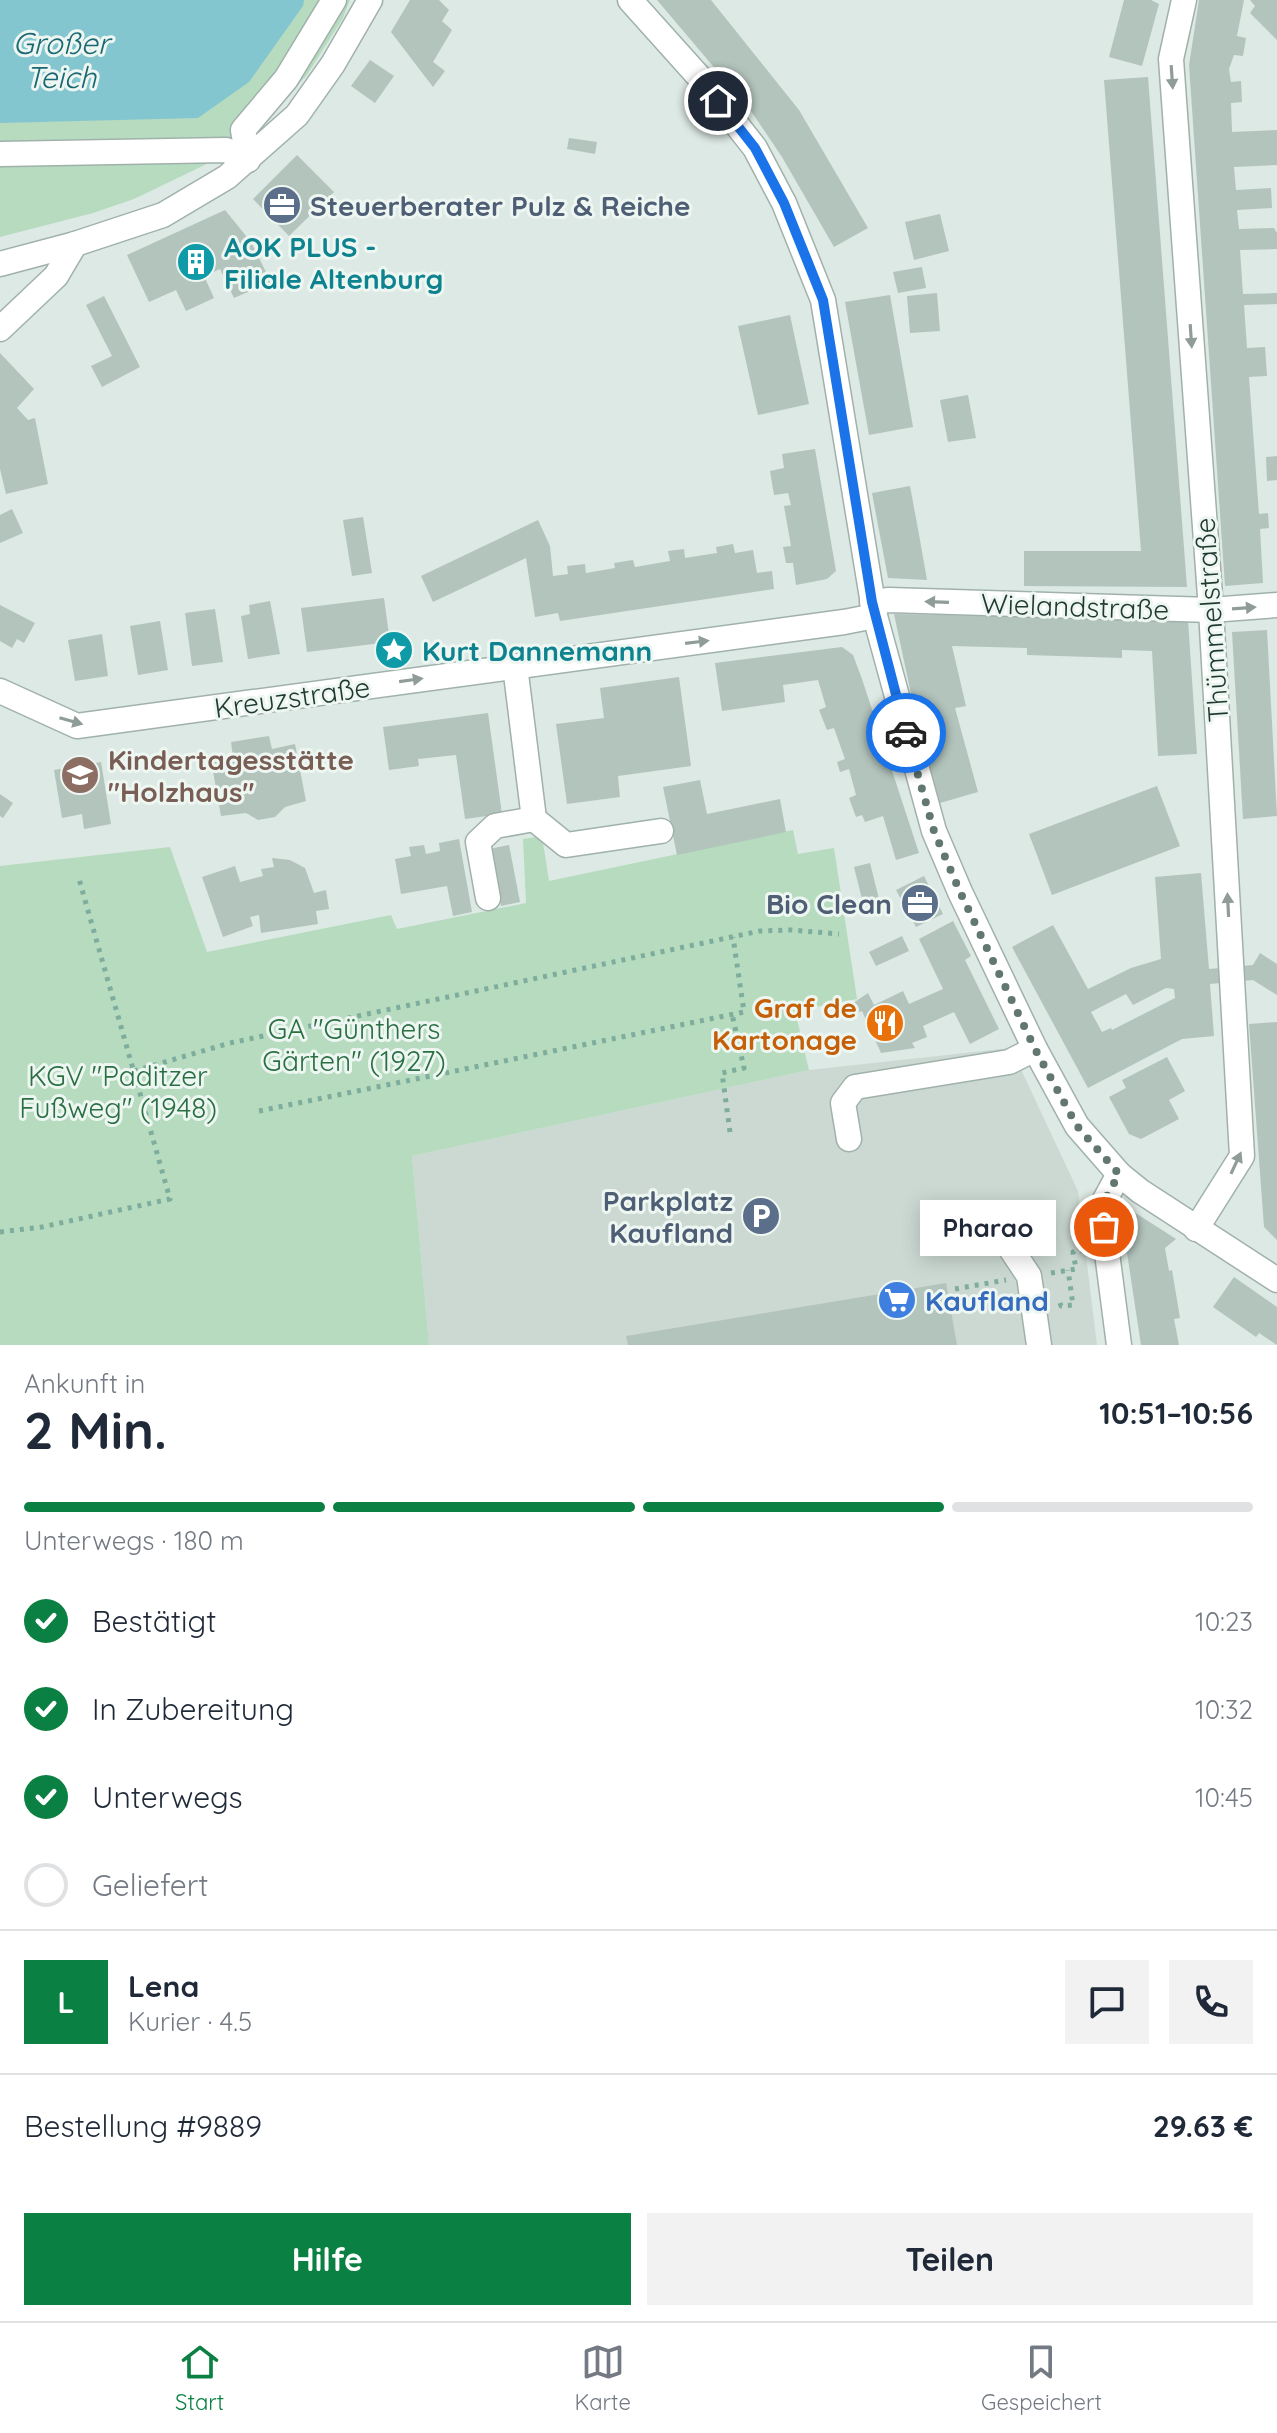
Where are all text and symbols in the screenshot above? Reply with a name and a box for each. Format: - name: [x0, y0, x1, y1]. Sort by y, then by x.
- water label: Großer Teich: [13, 24, 113, 96]
- one-way arrow: [1166, 65, 1179, 90]
- pin: [684, 67, 752, 135]
- icon: home: [696, 79, 740, 123]
- office icon: Steuerberater Pulz & Reiche: [261, 184, 303, 226]
- place label: Steuerberater Pulz & Reiche: [310, 188, 691, 223]
- place label: AOK PLUS - Filiale Altenburg: [224, 229, 443, 296]
- building icon: AOK PLUS - Filiale Altenburg: [175, 241, 217, 283]
- one-way arrow: [1185, 324, 1198, 349]
- street label: Thümmelstraße: [1186, 517, 1236, 723]
- street label: Wielandstraße: [980, 585, 1170, 627]
- one-way arrow: [924, 595, 949, 608]
- one-way arrow: [1232, 601, 1257, 614]
- place icon: Kurt Dannemann: [373, 629, 415, 671]
- place label: Kurt Dannemann: [422, 633, 652, 668]
- one-way arrow: [685, 635, 710, 648]
- street label: Kreuzstraße: [212, 669, 372, 725]
- one-way arrow: [399, 673, 424, 686]
- courier: [866, 693, 946, 773]
- icon: car: [884, 711, 928, 755]
- one-way arrow: [59, 716, 84, 728]
- place label: Kindertagesstätte "Holzhaus": [108, 742, 354, 809]
- school or university icon: Kindertagesstätte "Holzhaus": [59, 754, 101, 796]
- office icon: Bio Clean: [899, 882, 941, 924]
- place label: Bio Clean: [766, 886, 892, 921]
- one-way arrow: [1221, 892, 1234, 917]
- place label: Graf de Kartonage: [712, 990, 857, 1057]
- restaurant icon: Graf de Kartonage: [864, 1002, 906, 1044]
- park label: GA "Günthers Gärten" (1927): [262, 1011, 446, 1078]
- park label: KGV "Paditzer Fußweg" (1948): [19, 1058, 217, 1125]
- one-way arrow: [1229, 1151, 1243, 1174]
- place label: Parkplatz Kaufland: [603, 1183, 733, 1250]
- pin: [1070, 1193, 1138, 1261]
- parking icon: Parkplatz Kaufland: [740, 1195, 782, 1237]
- callout: Pharao: [920, 1199, 1056, 1255]
- icon: bag: [1082, 1205, 1126, 1249]
- text: Pharao: [943, 1211, 1033, 1244]
- supermarket icon: Kaufland: [876, 1279, 918, 1321]
- place label: Kaufland: [925, 1283, 1049, 1318]
- text: Ankunft in: [24, 1367, 145, 1400]
- text: 10:51–10:56: [1099, 1394, 1253, 1432]
- text: 2 Min.: [24, 1397, 167, 1462]
- text: Unterwegs · 180 m: [24, 1524, 244, 1557]
- icon: check: [24, 1599, 68, 1643]
- text: Bestätigt: [92, 1602, 216, 1640]
- text: 10:23: [1195, 1605, 1253, 1638]
- icon: check: [24, 1687, 68, 1731]
- text: In Zubereitung: [92, 1690, 294, 1728]
- text: 10:32: [1195, 1693, 1253, 1726]
- icon: check: [24, 1775, 68, 1819]
- text: Unterwegs: [92, 1778, 243, 1816]
- text: 10:45: [1195, 1781, 1253, 1814]
- text: Geliefert: [92, 1866, 208, 1904]
- button: chat: [1065, 1960, 1149, 2044]
- button: phone: [1169, 1960, 1253, 2044]
- text: Lena: [128, 1967, 199, 2005]
- text: L: [58, 1983, 74, 2021]
- text: Kurier · 4.5: [128, 2005, 252, 2038]
- text: Bestellung #9889: [24, 2107, 262, 2145]
- text: 29.63 €: [1153, 2107, 1253, 2145]
- button: Hilfe: [24, 2213, 631, 2305]
- button: Teilen: [647, 2213, 1253, 2305]
- tab: Start: [175, 2340, 224, 2416]
- tab: Karte: [574, 2340, 631, 2416]
- tab: Gespeichert: [981, 2340, 1102, 2416]

